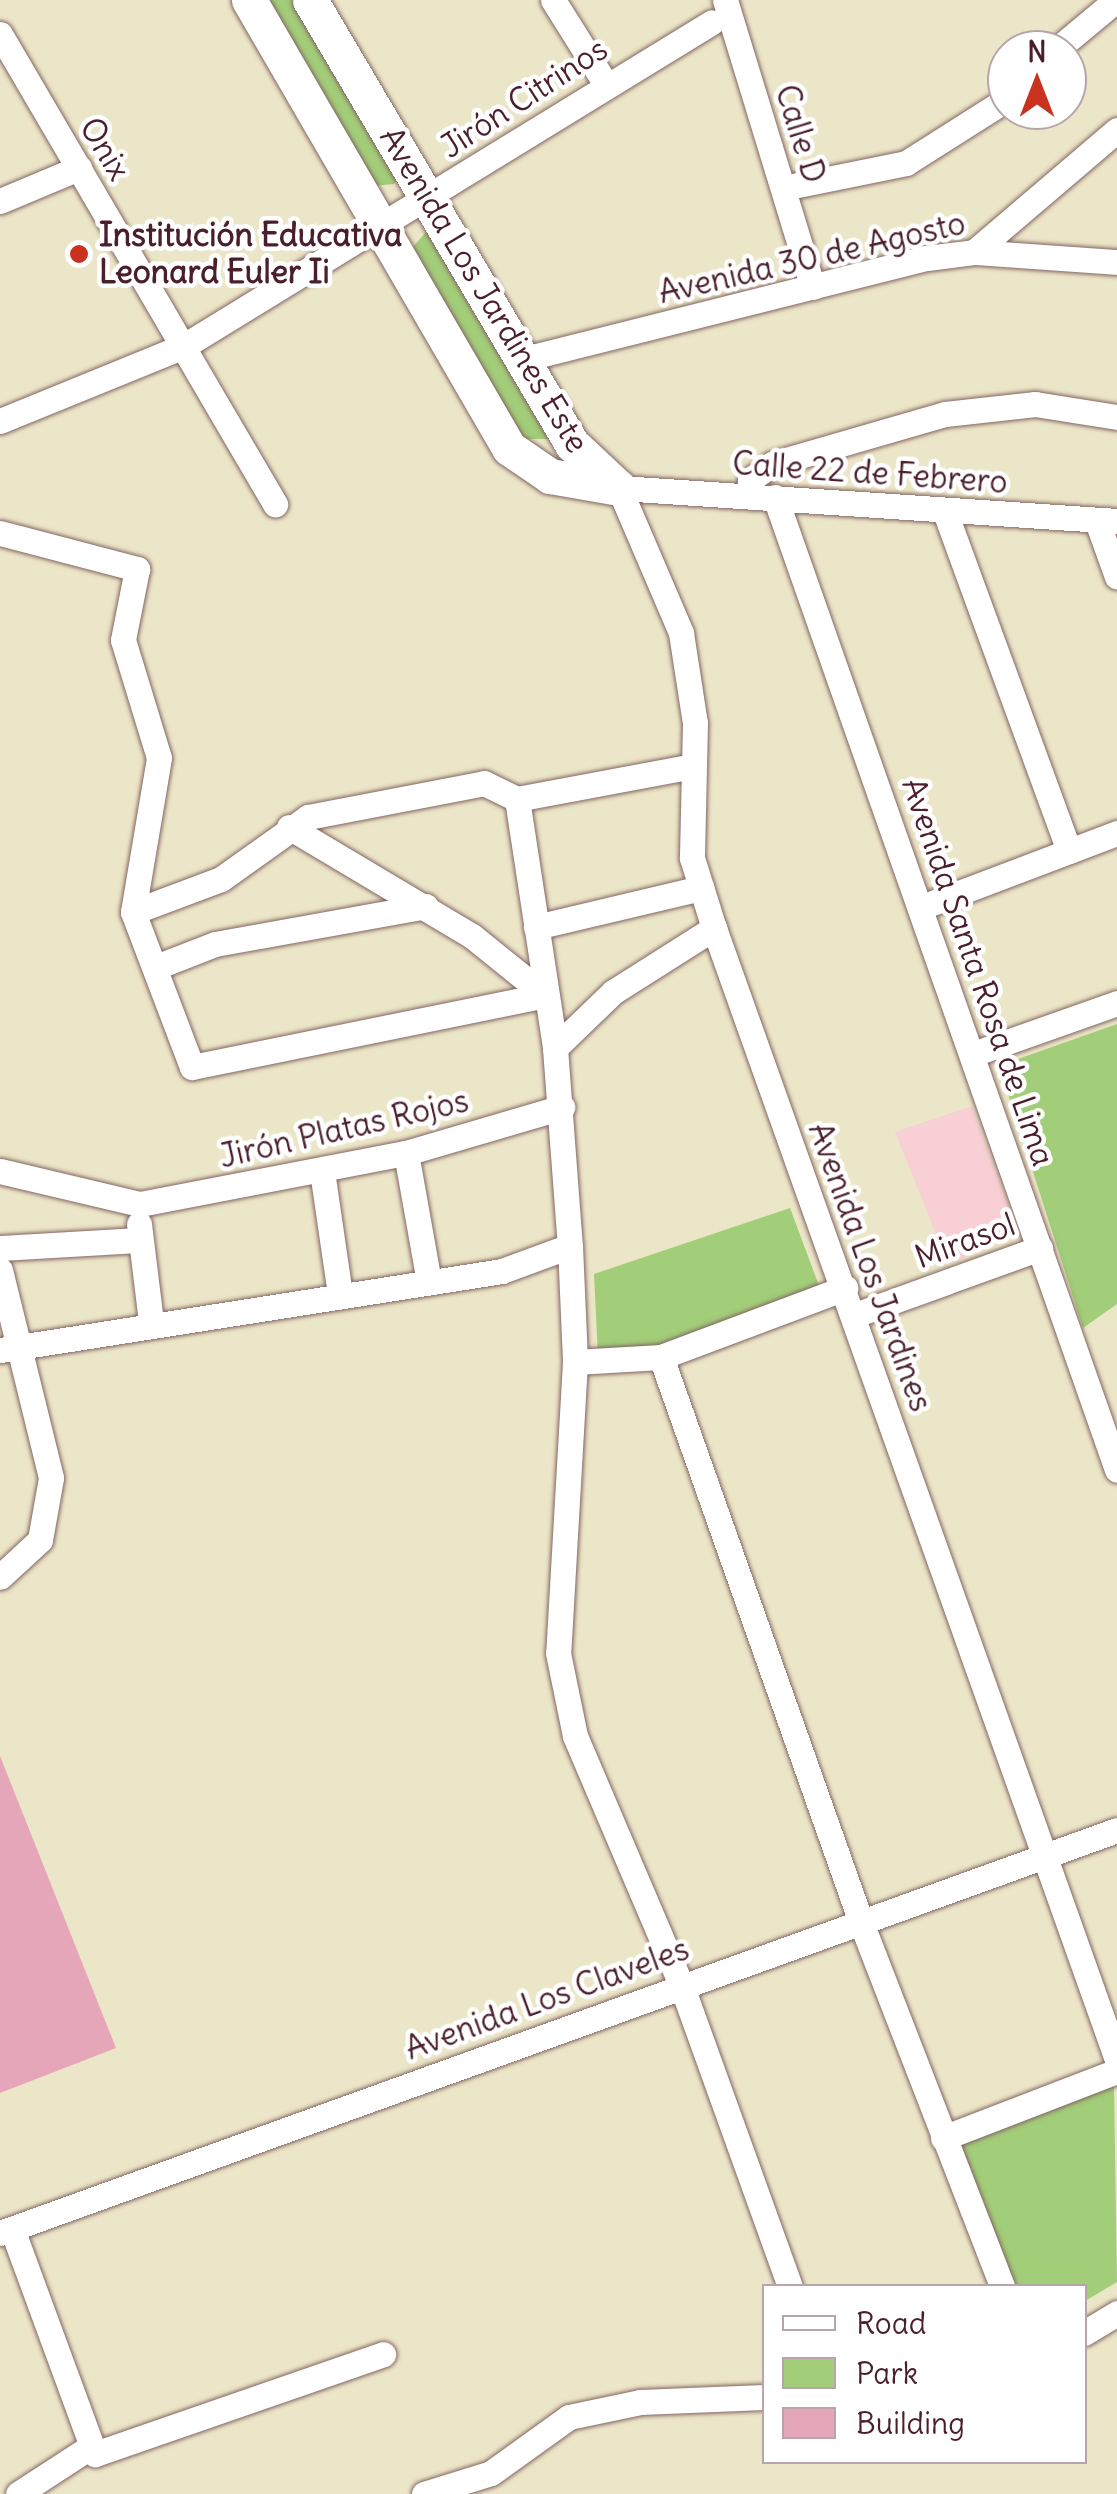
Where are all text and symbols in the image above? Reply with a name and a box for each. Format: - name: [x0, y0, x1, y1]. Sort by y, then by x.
- street label: Jirón Citrinos: [433, 30, 615, 166]
- north arrow: [987, 30, 1087, 130]
- text: N: [1027, 34, 1047, 70]
- street label: Calle D: [767, 80, 833, 188]
- street label: Onix: [71, 111, 139, 187]
- street label: Avenida Los Jardines Este: [372, 120, 596, 460]
- street label: Avenida 30 de Agosto: [655, 204, 969, 312]
- place label: Institución Educativa Leonard Euler Ii: [99, 217, 402, 292]
- marker: Institución Educativa Leonard Euler Ii: [68, 243, 90, 265]
- street label: Calle 22 de Febrero: [731, 444, 1009, 502]
- street label: Avenida Santa Rosa de Lima: [894, 773, 1062, 1171]
- street label: Jirón Platas Rojos: [216, 1082, 472, 1176]
- street label: Avenida Los Jardines: [800, 1118, 940, 1416]
- street label: Mirasol: [910, 1205, 1020, 1277]
- street label: Avenida Los Claveles: [400, 1930, 694, 2068]
- legend: [762, 2284, 1087, 2464]
- text: Road: [856, 2304, 926, 2342]
- text: Park: [856, 2354, 918, 2392]
- text: Building: [856, 2404, 965, 2442]

